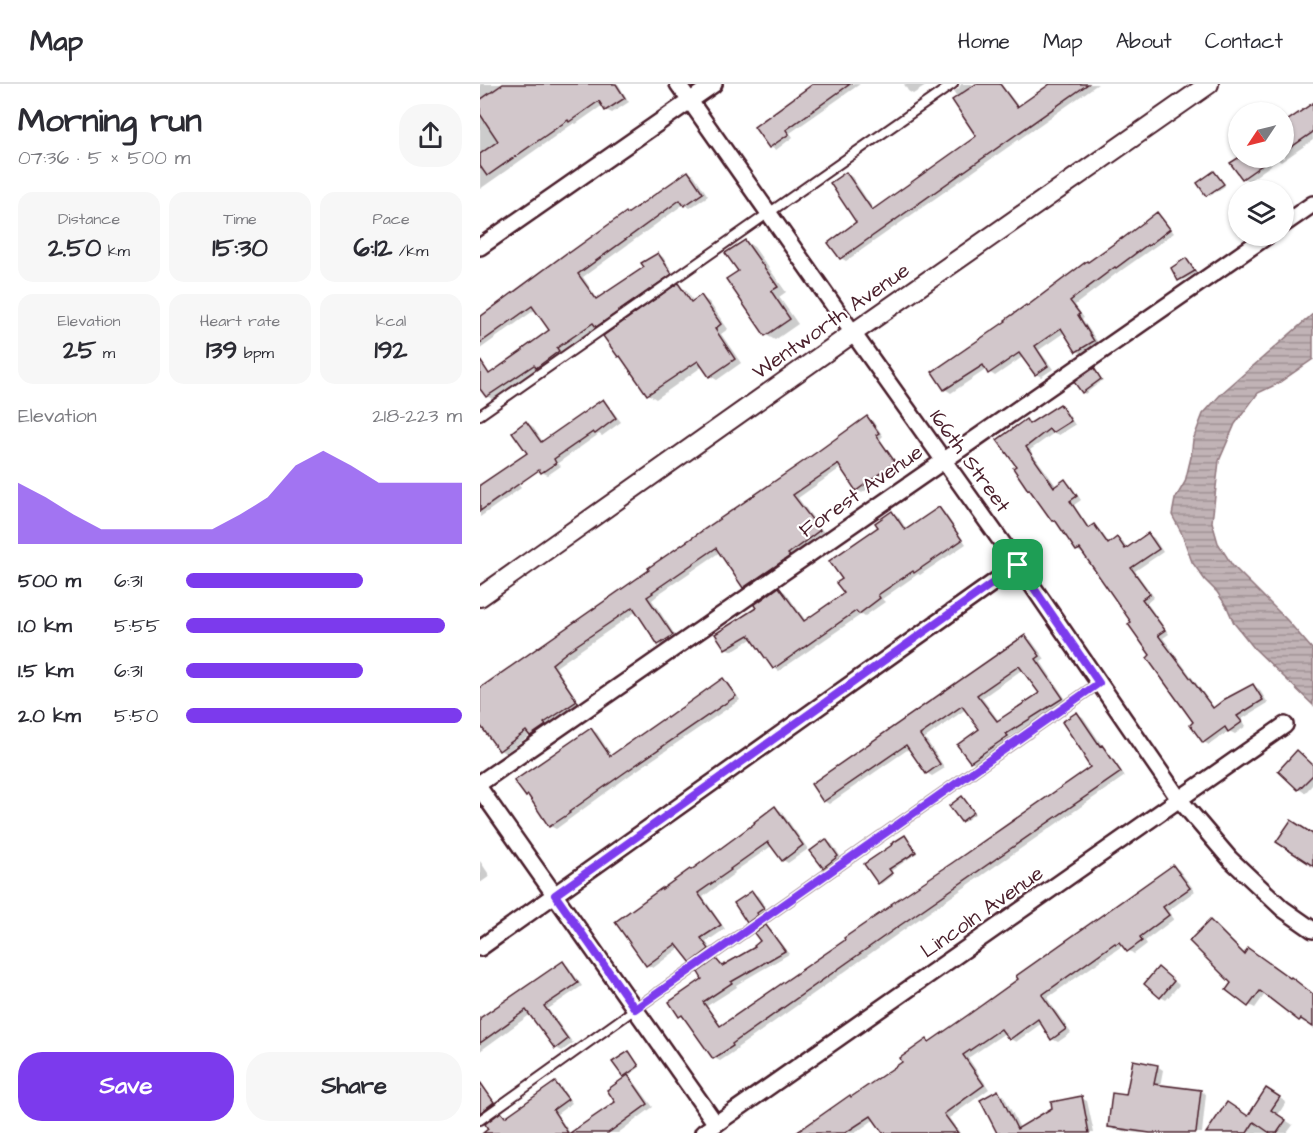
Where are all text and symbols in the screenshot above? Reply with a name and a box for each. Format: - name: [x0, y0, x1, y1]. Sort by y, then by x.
- text: Map: [30, 22, 83, 61]
- text: Home: [958, 27, 1010, 56]
- text: Map: [1043, 27, 1083, 56]
- text: About: [1116, 27, 1172, 56]
- text: Contact: [1205, 27, 1283, 56]
- text: Morning run: [18, 98, 202, 144]
- north arrow: [1228, 102, 1294, 168]
- map controls: [1228, 102, 1294, 246]
- button: share: [399, 104, 462, 167]
- text: 07:36 · 5 × 500 m: [18, 144, 190, 172]
- button: layers: [1228, 180, 1294, 246]
- text: Distance: [58, 208, 120, 230]
- text: Time: [223, 208, 257, 230]
- text: Pace: [372, 208, 410, 230]
- text: 2.50: [48, 230, 101, 266]
- text: 15:30: [212, 230, 268, 266]
- text: 6:12: [354, 230, 392, 266]
- text: km: [101, 240, 130, 262]
- text: /km: [392, 240, 428, 262]
- street label: Wentworth Avenue: [746, 256, 916, 386]
- text: Elevation: [58, 310, 120, 332]
- text: Heart rate: [200, 310, 280, 332]
- text: kcal: [376, 310, 406, 332]
- text: 25: [63, 332, 96, 368]
- text: 139: [206, 332, 237, 368]
- text: 192: [374, 332, 408, 368]
- text: m: [96, 342, 115, 364]
- text: bpm: [237, 342, 274, 364]
- text: Elevation: [18, 402, 97, 430]
- text: 218–223 m: [372, 402, 462, 430]
- street label: 166th Street: [923, 403, 1018, 519]
- street label: Forest Avenue: [793, 438, 929, 544]
- pin: [992, 539, 1043, 590]
- icon: arrive: [1001, 548, 1034, 581]
- text: 500 m: [18, 567, 81, 595]
- text: 6:31: [114, 567, 143, 595]
- text: 1.0 km: [18, 612, 72, 640]
- text: 5:55: [114, 612, 160, 640]
- text: 1.5 km: [18, 657, 73, 685]
- text: 6:31: [114, 657, 143, 685]
- text: 2.0 km: [18, 702, 81, 730]
- text: 5:50: [114, 702, 158, 730]
- street label: Lincoln Avenue: [915, 859, 1049, 965]
- button: Save: [18, 1052, 234, 1121]
- button: Share: [246, 1052, 462, 1121]

